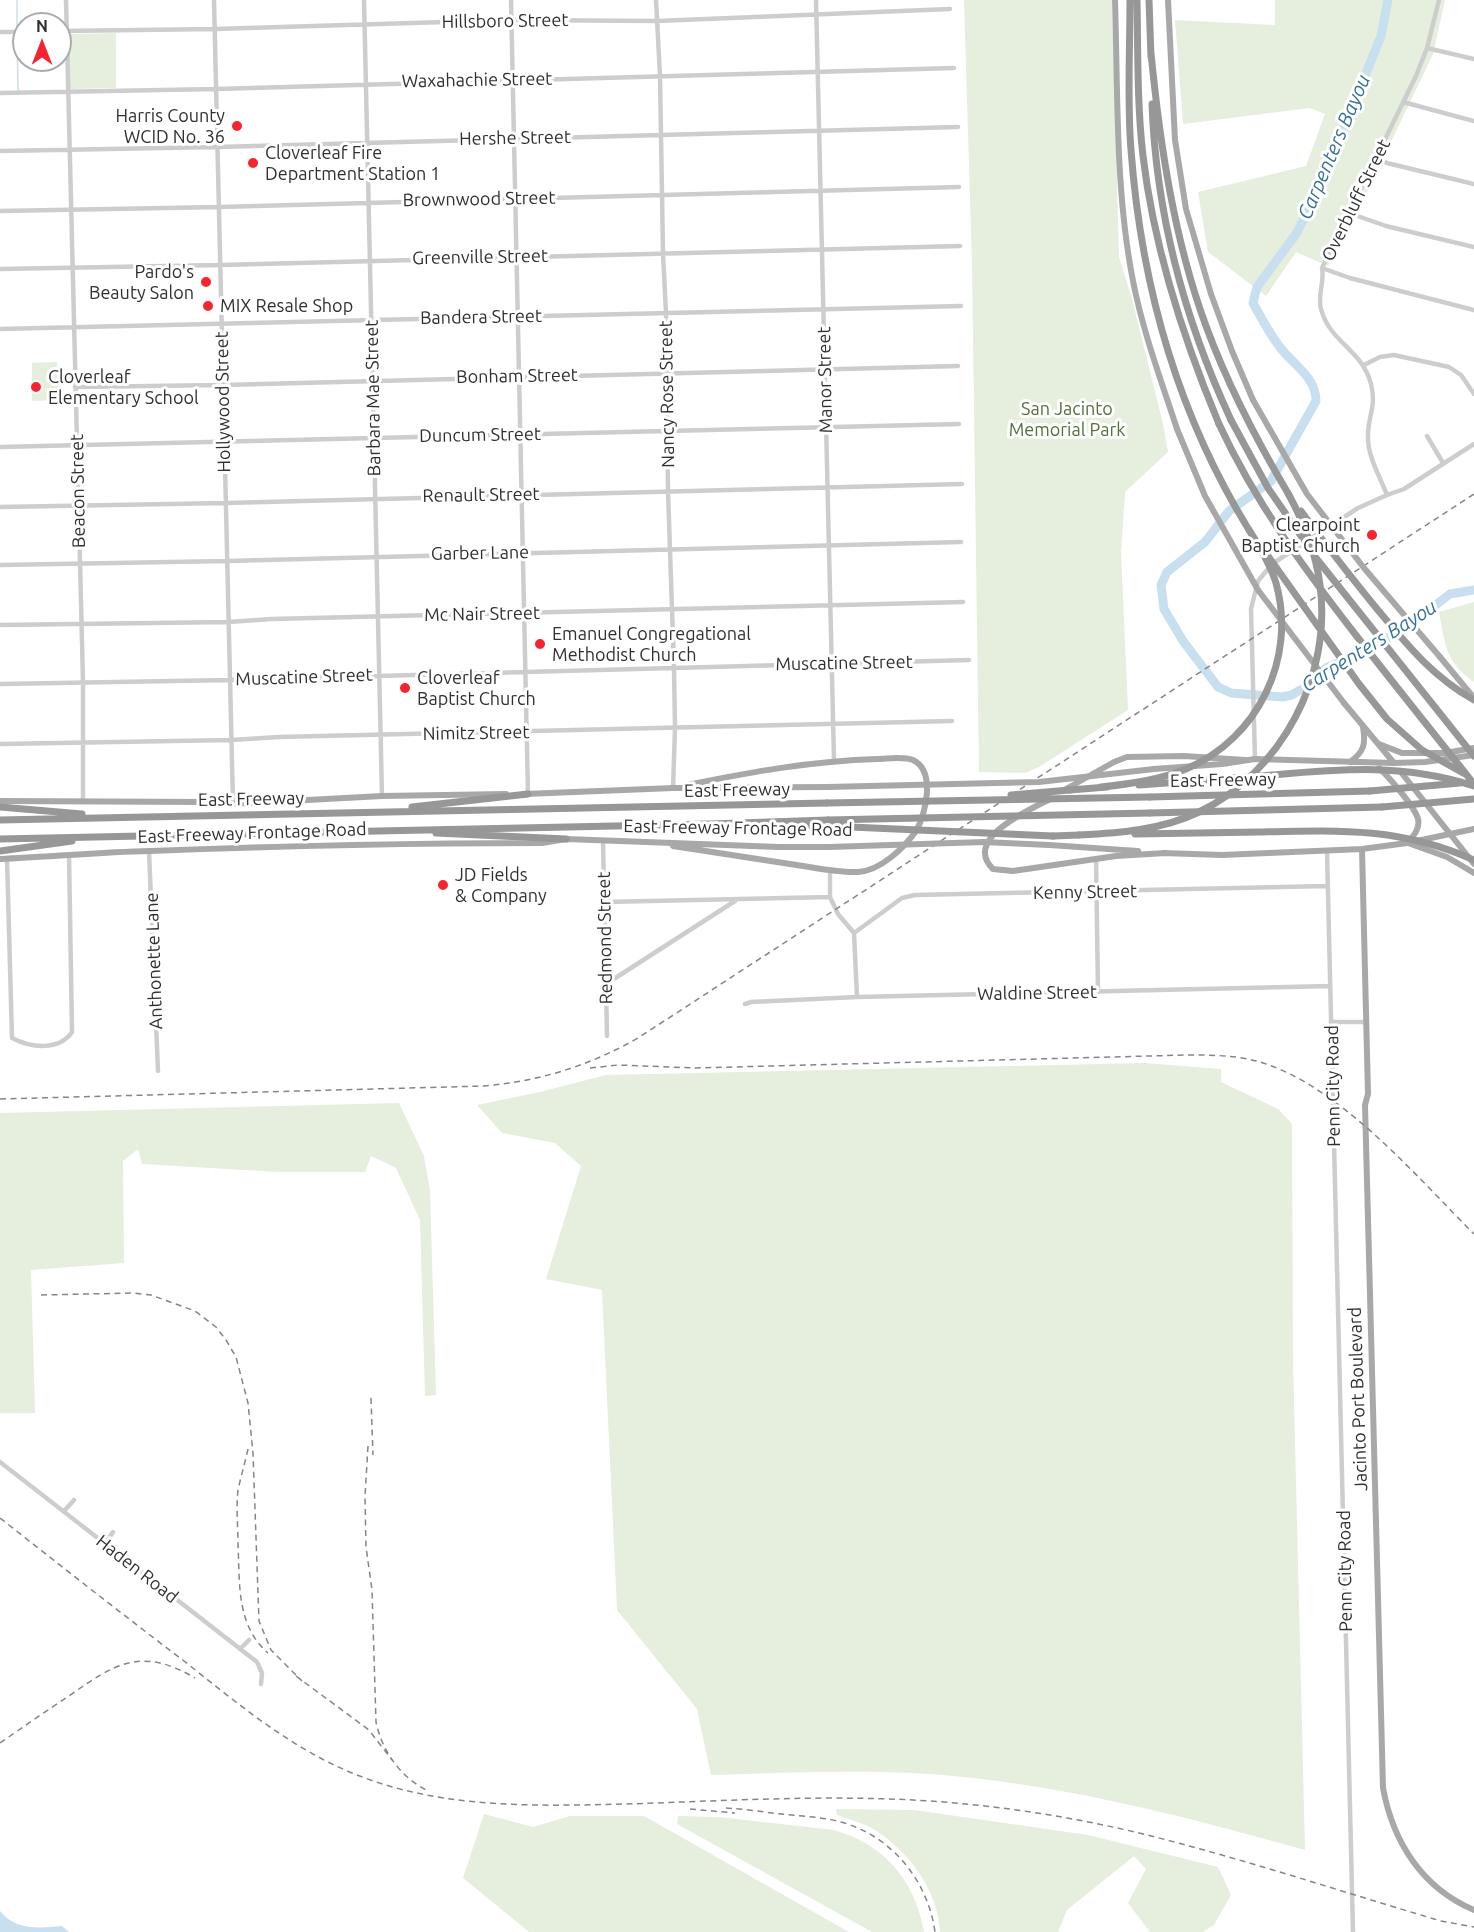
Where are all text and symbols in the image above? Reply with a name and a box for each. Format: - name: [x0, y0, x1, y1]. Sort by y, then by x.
- street label: Hillsboro Street: [441, 9, 569, 33]
- north arrow: [12, 12, 72, 72]
- text: N: [36, 17, 48, 35]
- street label: Waxahachie Street: [401, 68, 553, 92]
- water label: Carpenters Bayou: [1293, 71, 1375, 223]
- place label: Harris County WCID No. 36: [115, 105, 225, 148]
- marker: Harris County WCID No. 36: [230, 119, 244, 133]
- street label: Hershe Street: [459, 126, 571, 150]
- street label: Overbluff Street: [1317, 135, 1395, 265]
- place label: Cloverleaf Fire Department Station 1: [265, 142, 441, 184]
- marker: Cloverleaf Fire Department Station 1: [246, 156, 260, 170]
- street label: Brownwood Street: [402, 187, 556, 211]
- street label: Greenville Street: [412, 245, 548, 269]
- place label: Pardo's Beauty Salon: [89, 261, 194, 304]
- marker: Pardo's Beauty Salon: [199, 275, 213, 289]
- place label: MIX Resale Shop: [220, 295, 353, 317]
- marker: MIX Resale Shop: [201, 299, 215, 313]
- street label: Bandera Street: [420, 305, 542, 329]
- street label: Barbara Mae Street: [361, 319, 385, 477]
- street label: Nancy Rose Street: [655, 320, 679, 468]
- street label: Manor Street: [813, 326, 837, 434]
- street label: Hollywood Street: [211, 331, 235, 473]
- street label: Bonham Street: [456, 364, 578, 388]
- place label: Cloverleaf Elementary School: [48, 366, 199, 409]
- marker: Cloverleaf Elementary School: [29, 380, 43, 394]
- park label: San Jacinto Memorial Park: [1009, 398, 1125, 440]
- street label: Duncum Street: [419, 423, 541, 447]
- street label: Beacon Street: [66, 434, 90, 548]
- street label: Renault Street: [422, 483, 540, 507]
- place label: Clearpoint Baptist Church: [1241, 514, 1360, 556]
- marker: Clearpoint Baptist Church: [1365, 528, 1379, 542]
- street label: Garber Lane: [431, 541, 529, 565]
- water label: Carpenters Bayou: [1297, 595, 1441, 697]
- street label: Mc Nair Street: [424, 602, 540, 626]
- place label: Emanuel Congregational Methodist Church: [552, 623, 751, 666]
- marker: Emanuel Congregational Methodist Church: [533, 637, 547, 651]
- street label: Muscatine Street: [775, 651, 913, 675]
- street label: Muscatine Street: [235, 664, 373, 690]
- place label: Cloverleaf Baptist Church: [417, 667, 536, 710]
- marker: Cloverleaf Baptist Church: [398, 681, 412, 695]
- street label: Nimitz Street: [422, 721, 530, 745]
- street label: East Freeway: [1170, 768, 1276, 792]
- street label: East Freeway: [684, 778, 790, 802]
- street label: East Freeway: [198, 787, 304, 811]
- street label: East Freeway Frontage Road: [623, 815, 853, 841]
- street label: East Freeway Frontage Road: [137, 818, 367, 848]
- place label: JD Fields & Company: [455, 864, 547, 906]
- street label: Redmond Street: [593, 871, 617, 1005]
- marker: JD Fields & Company: [436, 878, 450, 892]
- street label: Kenny Street: [1033, 880, 1137, 904]
- street label: Anthonette Lane: [141, 892, 167, 1030]
- street label: Waldine Street: [977, 981, 1097, 1005]
- street label: Penn City Road: [1321, 1025, 1345, 1147]
- street label: Jacinto Port Boulevard: [1344, 1307, 1372, 1491]
- street label: Penn City Road: [1333, 1510, 1357, 1632]
- street label: Haden Road: [92, 1530, 182, 1608]

